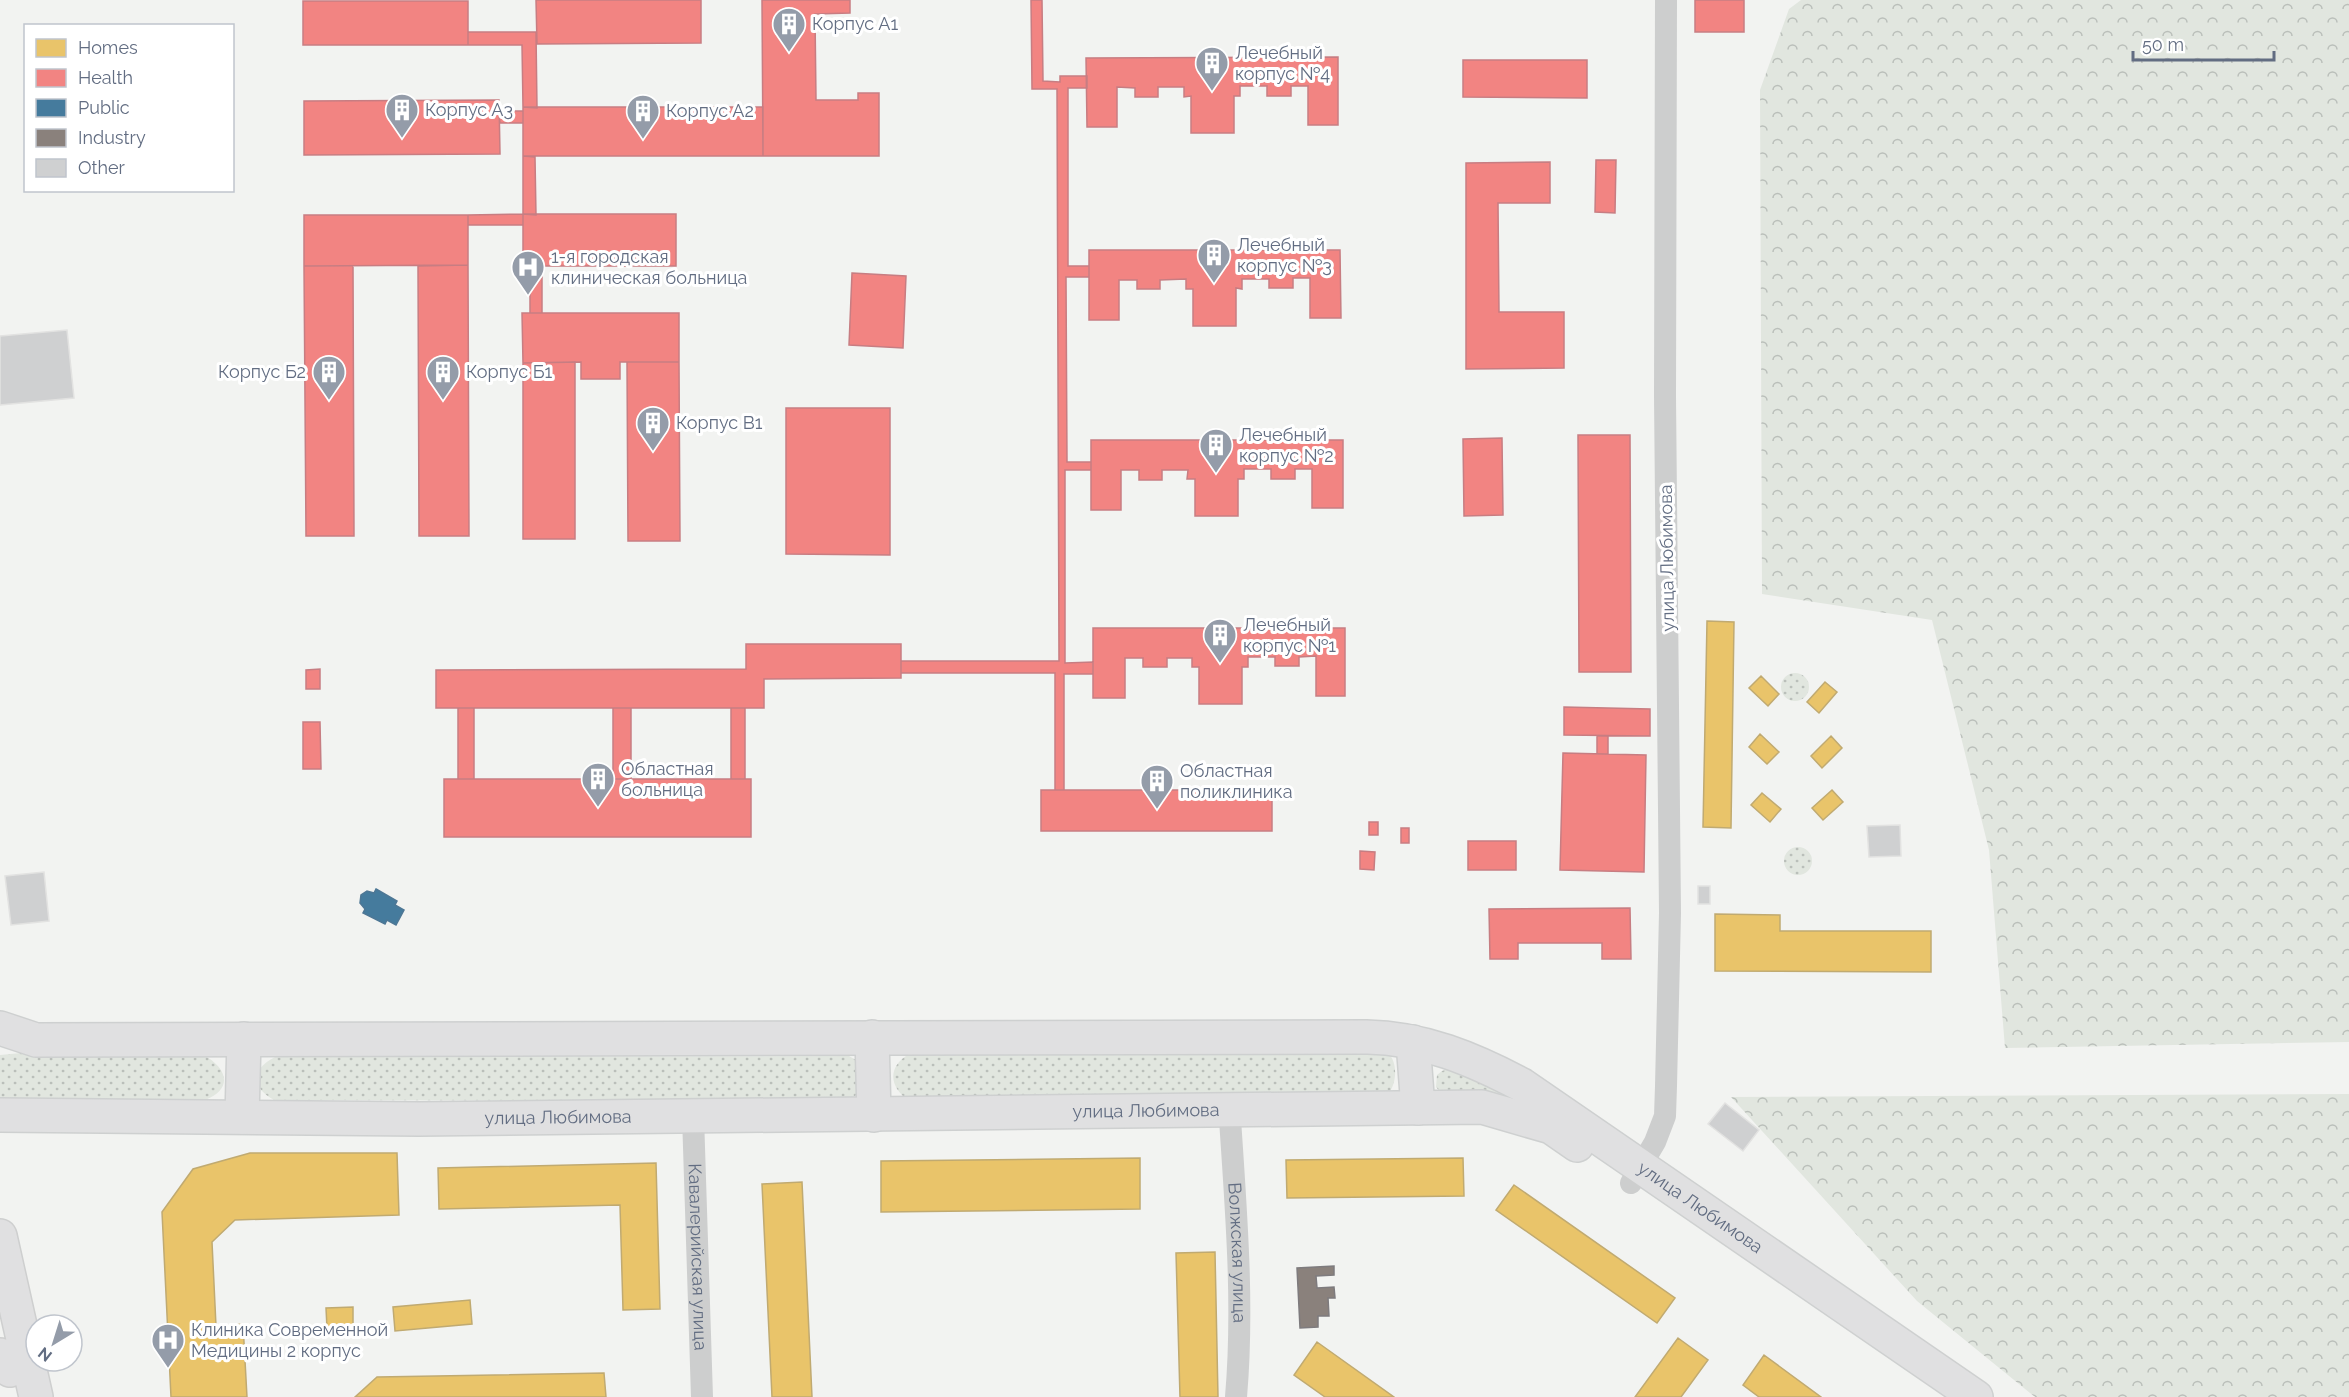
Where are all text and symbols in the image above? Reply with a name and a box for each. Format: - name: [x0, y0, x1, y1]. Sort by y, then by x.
- building icon: Корпус А1: [771, 6, 807, 53]
- place label: Корпус А1: [812, 13, 898, 34]
- legend: [24, 24, 234, 192]
- scale bar: [2133, 24, 2274, 62]
- text: 50 m: [2142, 34, 2184, 55]
- text: Homes: [78, 37, 138, 58]
- place label: Лечебный корпус №4: [1235, 42, 1330, 84]
- building icon: Лечебный корпус №4: [1194, 45, 1230, 92]
- text: Health: [78, 67, 133, 88]
- building icon: Корпус А3: [384, 92, 420, 139]
- building icon: Корпус А2: [625, 93, 661, 140]
- text: Public: [78, 97, 130, 118]
- place label: Корпус А3: [425, 99, 513, 120]
- place label: Корпус А2: [666, 100, 754, 121]
- text: Industry: [78, 127, 146, 148]
- text: Other: [78, 157, 126, 178]
- place label: Лечебный корпус №3: [1237, 234, 1332, 276]
- building icon: Лечебный корпус №3: [1196, 237, 1232, 284]
- place label: 1-я городская клиническая больница: [551, 246, 747, 288]
- hospital icon: 1-я городская клиническая больница: [510, 249, 546, 296]
- building icon: Корпус Б2: [311, 354, 347, 401]
- building icon: Корпус Б1: [425, 354, 461, 401]
- place label: Корпус Б2: [218, 361, 306, 382]
- place label: Корпус Б1: [466, 361, 553, 382]
- building icon: Корпус В1: [635, 405, 671, 452]
- place label: Корпус В1: [676, 412, 763, 433]
- place label: Лечебный корпус №2: [1239, 424, 1334, 466]
- building icon: Лечебный корпус №2: [1198, 427, 1234, 474]
- street label: улица Любимова: [1655, 484, 1678, 632]
- place label: Лечебный корпус №1: [1243, 614, 1336, 656]
- building icon: Лечебный корпус №1: [1202, 617, 1238, 664]
- place label: Областная больница: [621, 758, 714, 800]
- place label: Областная поликлиника: [1180, 760, 1292, 802]
- building icon: Областная больница: [580, 761, 616, 808]
- building icon: Областная поликлиника: [1139, 763, 1175, 810]
- street label: улица Любимова: [1072, 1099, 1220, 1122]
- street label: улица Любимова: [484, 1106, 632, 1128]
- street label: улица Любимова: [1634, 1157, 1767, 1257]
- street label: Кавалерийская улица: [685, 1163, 712, 1351]
- street label: Волжская улица: [1224, 1182, 1250, 1323]
- north arrow: [24, 1313, 84, 1373]
- place label: Клиника Современной Медицины 2 корпус: [191, 1319, 388, 1361]
- hospital icon: Клиника Современной Медицины 2 корпус: [150, 1322, 186, 1369]
- text: N: [34, 1343, 56, 1366]

